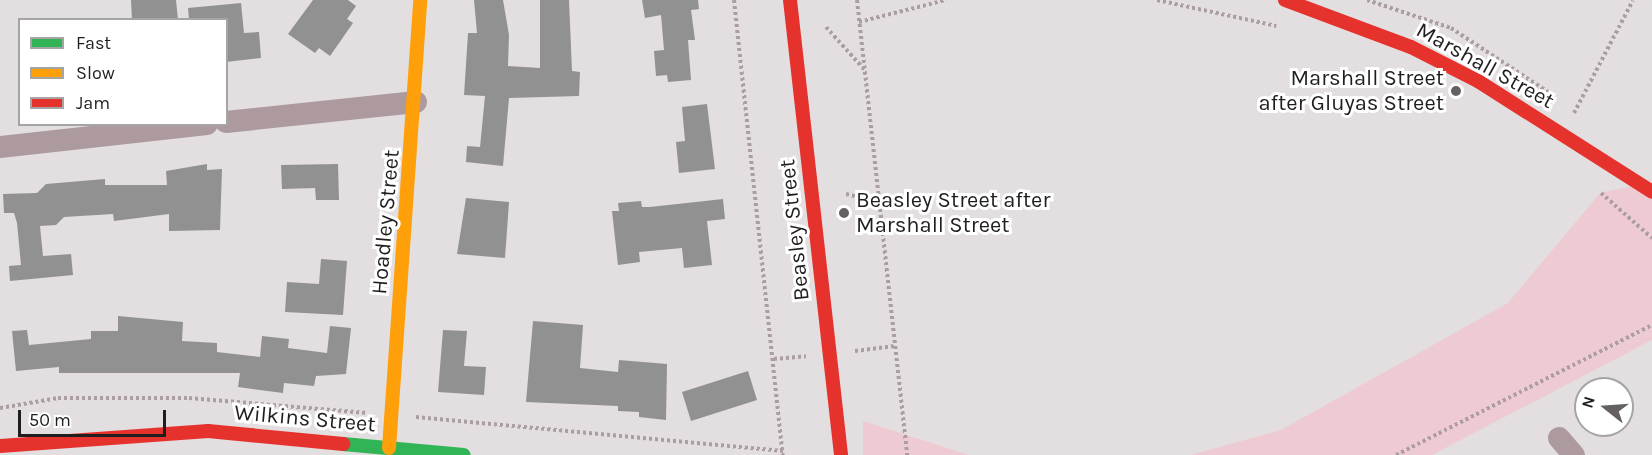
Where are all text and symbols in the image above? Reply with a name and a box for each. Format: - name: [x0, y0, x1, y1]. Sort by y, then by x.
- street label: Marshall Street: [1411, 17, 1559, 115]
- legend: [18, 18, 228, 126]
- text: Fast: [76, 32, 111, 54]
- text: Slow: [76, 62, 115, 84]
- place label: Marshall Street after Gluyas Street: [1258, 65, 1444, 116]
- marker: Marshall Street after Gluyas Street: [1449, 84, 1463, 98]
- text: Jam: [76, 92, 110, 114]
- street label: Hoadley Street: [367, 149, 405, 295]
- street label: Beasley Street: [774, 158, 816, 302]
- place label: Beasley Street after Marshall Street: [856, 187, 1050, 238]
- marker: Beasley Street after Marshall Street: [837, 206, 851, 220]
- north arrow: [1574, 377, 1634, 437]
- text: N: [1577, 394, 1599, 410]
- scale bar: [21, 398, 170, 436]
- street label: Wilkins Street: [233, 400, 377, 438]
- text: 50 m: [29, 409, 71, 431]

